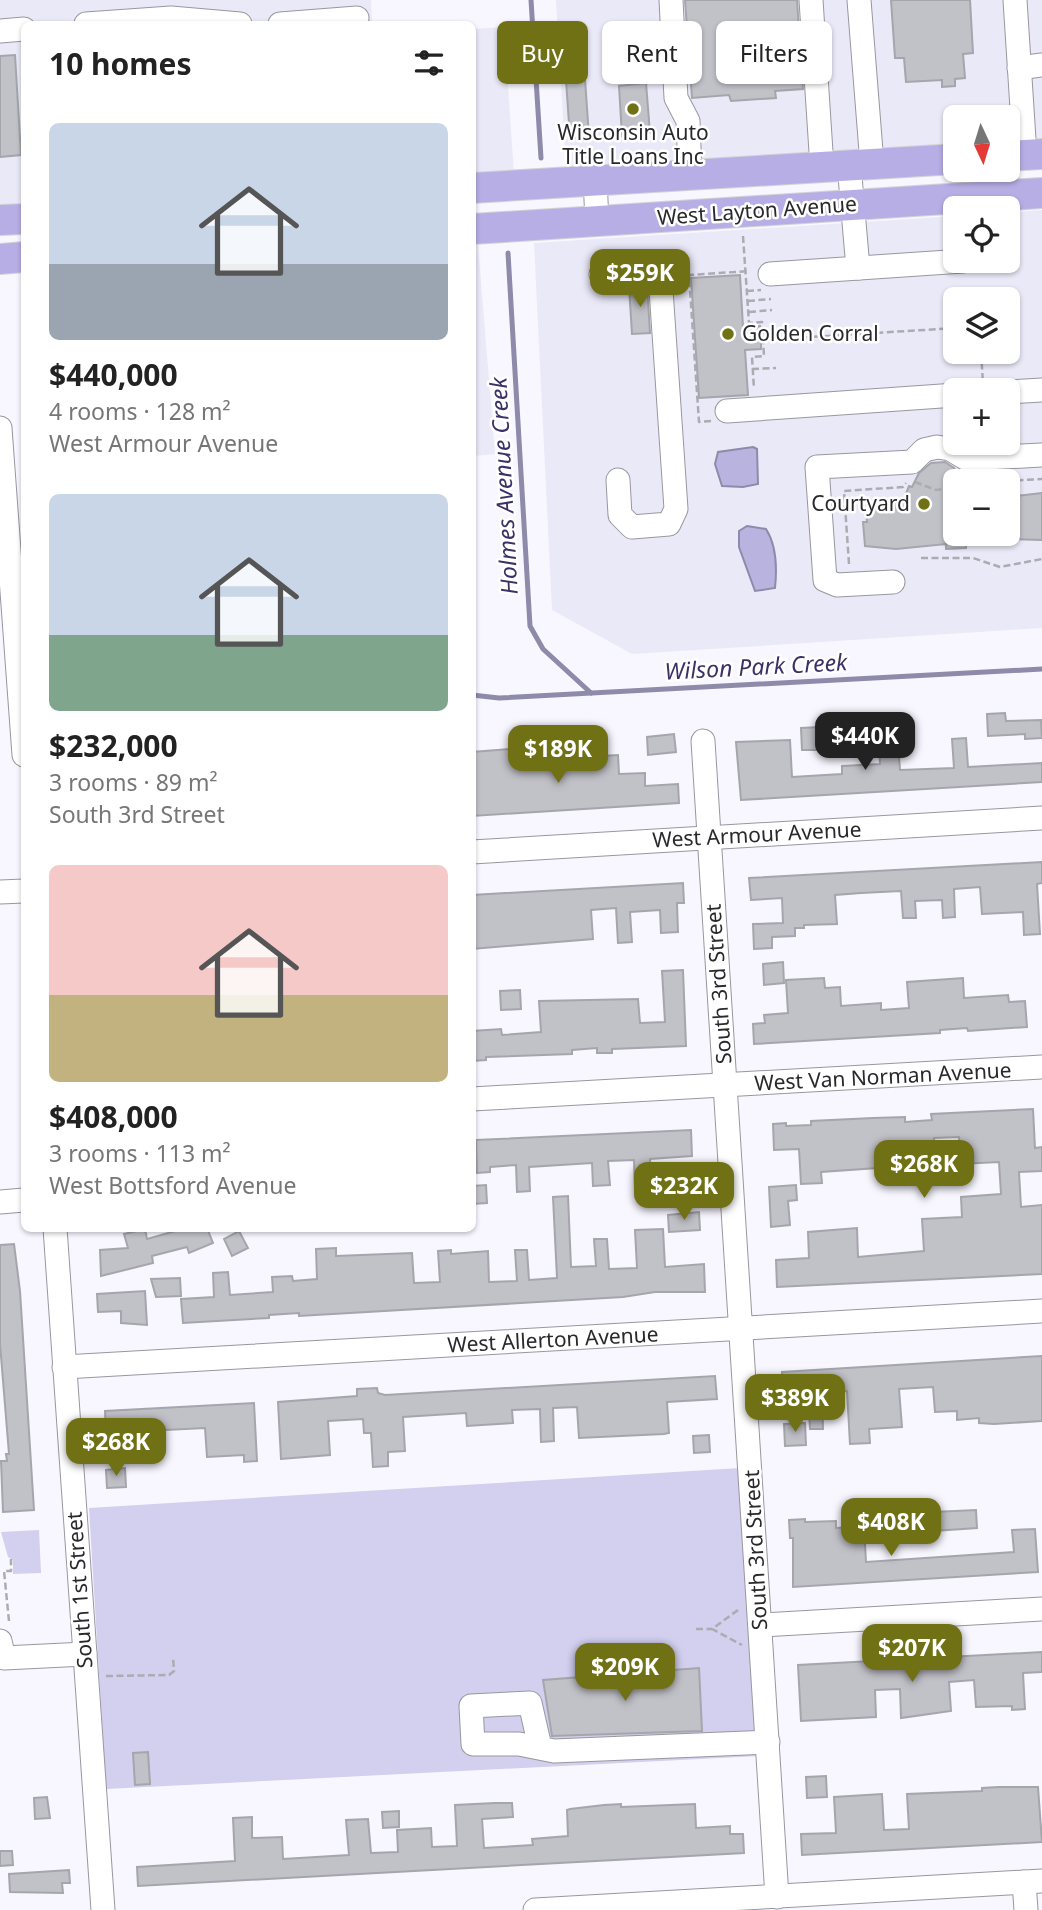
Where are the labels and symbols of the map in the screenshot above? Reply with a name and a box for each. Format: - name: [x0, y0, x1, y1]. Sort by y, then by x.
- marker: Wisconsin Auto Title Loans Inc: [625, 101, 641, 117]
- north arrow: [943, 105, 1020, 182]
- place label: Wisconsin Auto Title Loans Inc: [557, 118, 709, 170]
- street label: West Layton Avenue: [656, 189, 858, 231]
- pin: $259K: [591, 250, 689, 309]
- place label: Golden Corral: [742, 319, 879, 347]
- marker: Golden Corral: [720, 326, 736, 342]
- water label: Holmes Avenue Creek: [481, 375, 525, 596]
- place label: Courtyard: [811, 489, 910, 517]
- marker: Courtyard: [916, 496, 932, 512]
- water label: Wilson Park Creek: [664, 645, 850, 687]
- pin: $440K: [816, 712, 914, 772]
- pin: $189K: [509, 726, 607, 785]
- street label: West Armour Avenue: [652, 815, 862, 853]
- street label: South 3rd Street: [698, 903, 738, 1065]
- street label: West Van Norman Avenue: [754, 1055, 1012, 1097]
- pin: $268K: [875, 1140, 973, 1200]
- pin: $232K: [635, 1162, 733, 1222]
- street label: West Allerton Avenue: [447, 1319, 659, 1359]
- pin: $389K: [746, 1374, 844, 1434]
- pin: $268K: [67, 1418, 165, 1478]
- street label: South 3rd Street: [737, 1469, 773, 1631]
- pin: $408K: [842, 1498, 940, 1558]
- street label: South 1st Street: [60, 1510, 98, 1669]
- pin: $207K: [863, 1624, 961, 1684]
- pin: $209K: [576, 1644, 674, 1703]

